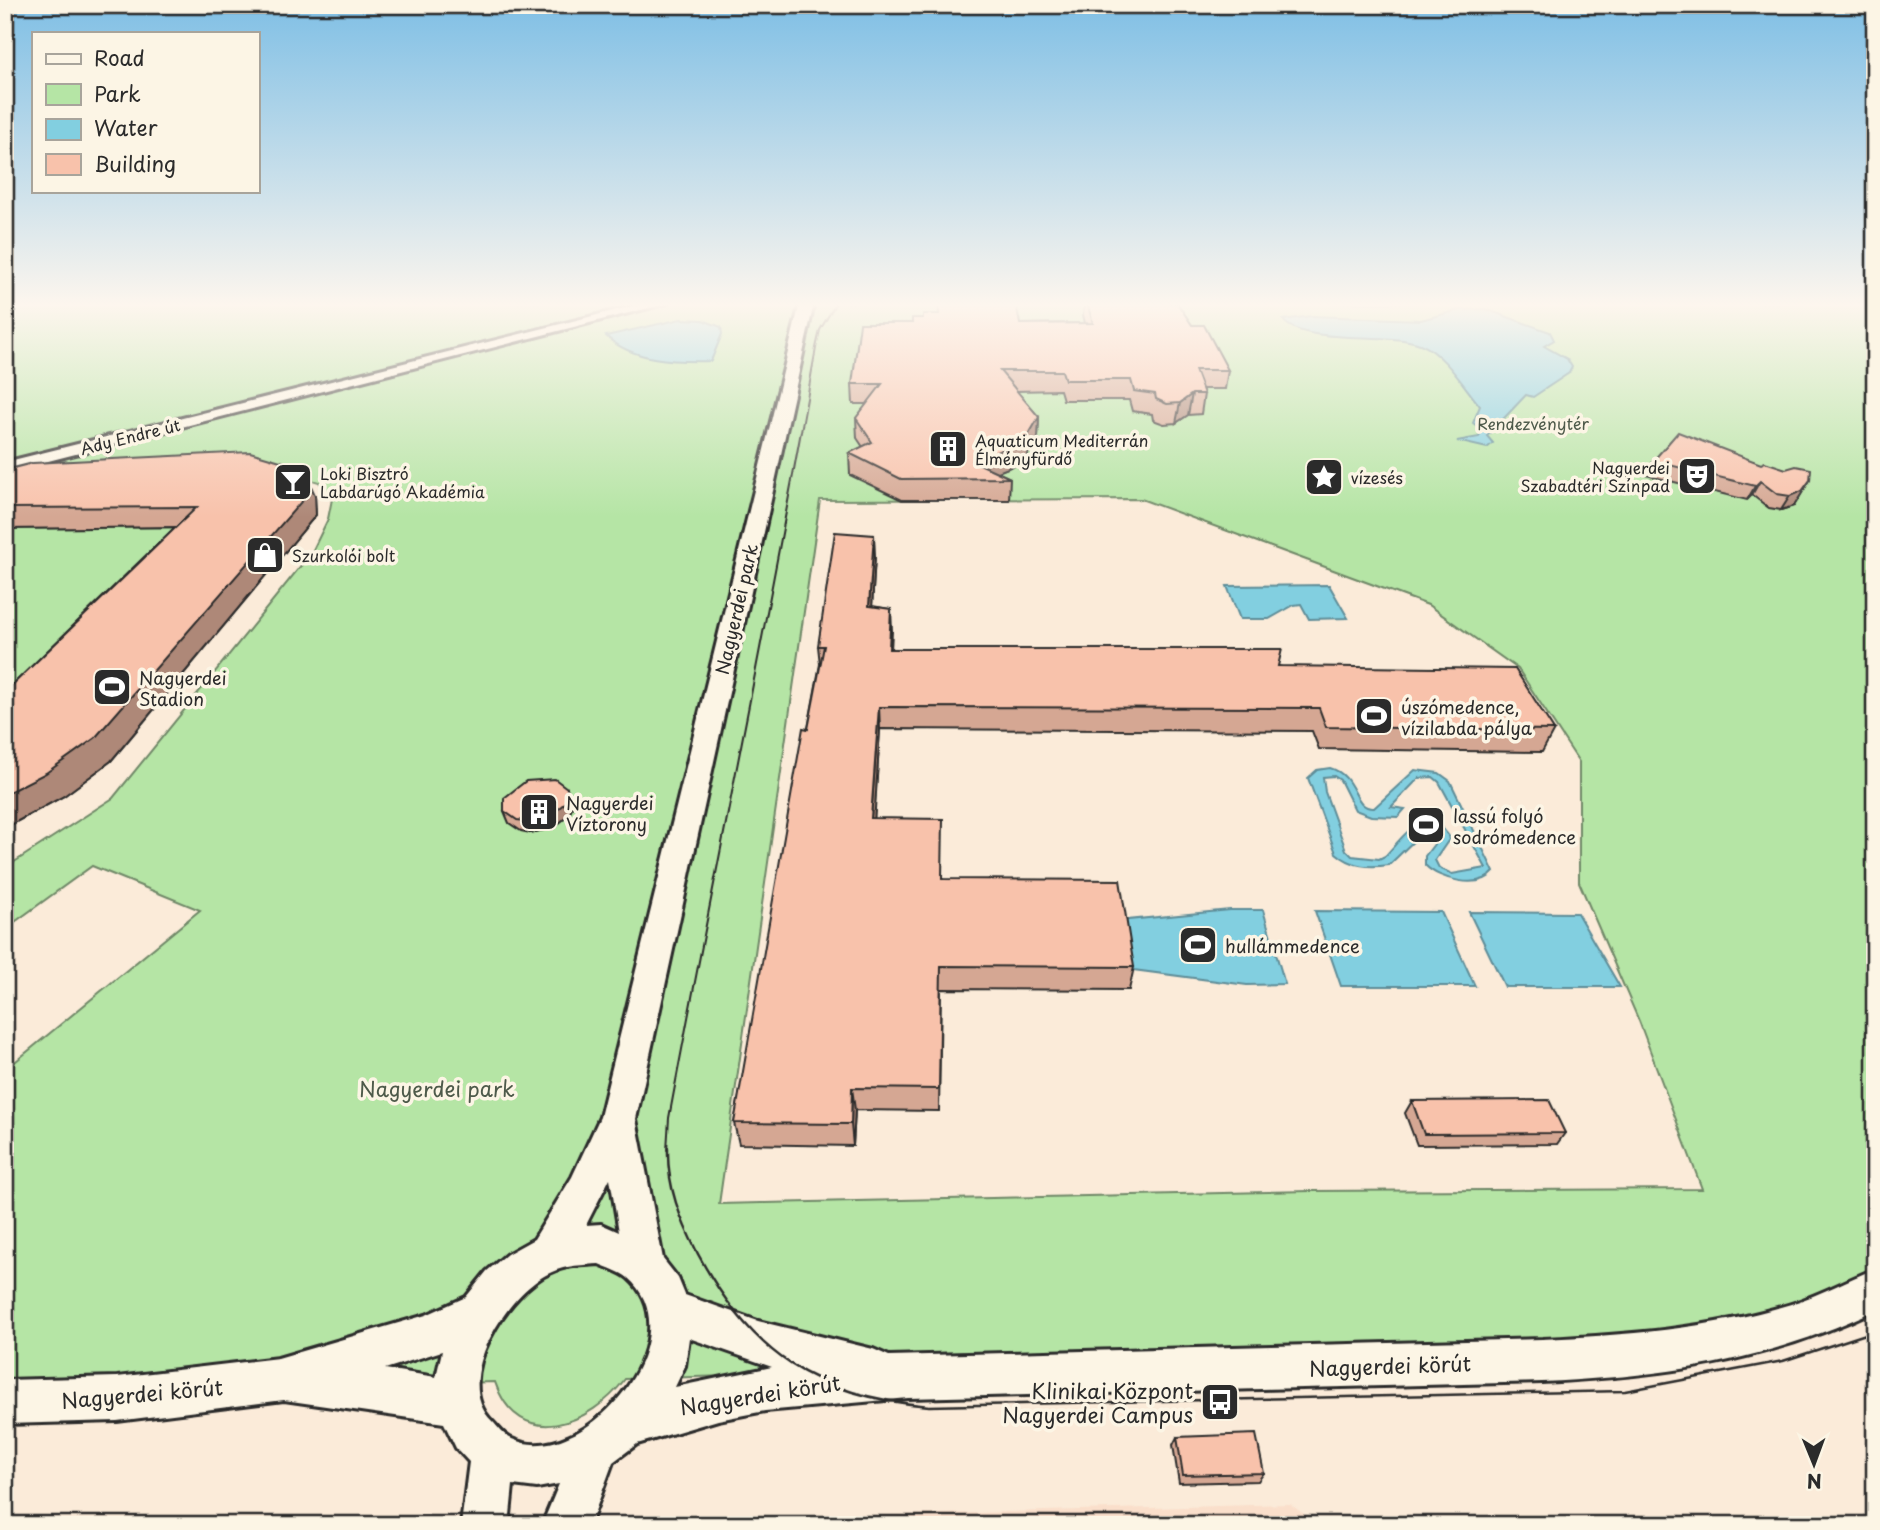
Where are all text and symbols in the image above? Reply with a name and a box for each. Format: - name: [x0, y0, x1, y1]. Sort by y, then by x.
- legend: [32, 32, 259, 192]
- text: Road: [94, 41, 145, 73]
- text: Park: [94, 77, 141, 109]
- text: Water: [94, 111, 158, 143]
- text: Building: [94, 147, 176, 179]
- park label: Rendezvénytér: [1477, 411, 1589, 435]
- street label: Ady Endre út: [77, 412, 183, 460]
- building icon: Aquaticum Mediterrán Élményfürdő: [927, 428, 969, 470]
- place label: Aquaticum Mediterrán Élményfürdő: [975, 428, 1148, 470]
- place label: Nagyerdei Szabadtéri Színpad: [1520, 455, 1670, 497]
- theatre icon: Nagyerdei Szabadtéri Színpad: [1676, 455, 1718, 497]
- place icon: vízesés: [1303, 456, 1345, 498]
- bar icon: Loki Bisztró Labdarúgó Akadémia: [272, 461, 314, 503]
- place label: Loki Bisztró Labdarúgó Akadémia: [320, 461, 485, 503]
- place label: vízesés: [1351, 465, 1403, 489]
- shop icon: Szurkolói bolt: [244, 534, 286, 576]
- street label: Nagyerdei park: [708, 541, 764, 677]
- place label: Szurkolói bolt: [292, 543, 396, 567]
- place label: Nagyerdei Stadion: [139, 664, 227, 712]
- sports icon: Nagyerdei Stadion: [91, 666, 133, 708]
- place label: úszómedence, vízilabda pálya: [1401, 693, 1533, 741]
- sports icon: úszómedence, vízilabda pálya: [1353, 695, 1395, 737]
- place label: Nagyerdei Víztorony: [566, 789, 654, 837]
- building icon: Nagyerdei Víztorony: [518, 791, 560, 833]
- place label: lassú folyó sodrómedence: [1453, 802, 1576, 850]
- sports icon: lassú folyó sodrómedence: [1405, 804, 1447, 846]
- sports icon: hullámmedence: [1177, 924, 1219, 966]
- place label: hullámmedence: [1225, 932, 1360, 959]
- park label: Nagyerdei park: [359, 1072, 515, 1104]
- street label: Nagyerdei körút: [1308, 1346, 1472, 1384]
- street label: Nagyerdei körút: [677, 1366, 843, 1422]
- street label: Nagyerdei körút: [60, 1370, 224, 1416]
- place label: Klinikai Központ Nagyerdei Campus: [1002, 1374, 1193, 1430]
- bus stop icon: Klinikai Központ Nagyerdei Campus: [1199, 1381, 1241, 1423]
- north arrow: [1778, 1428, 1848, 1498]
- text: N: [1807, 1468, 1822, 1496]

